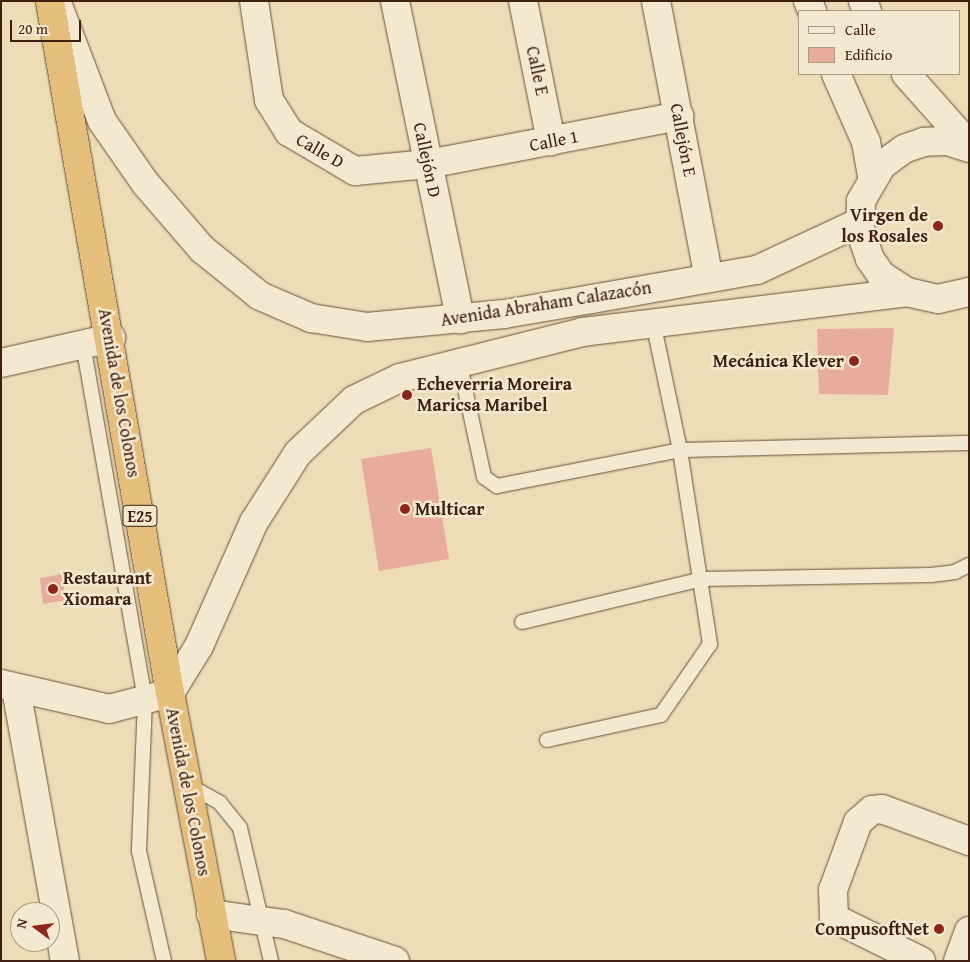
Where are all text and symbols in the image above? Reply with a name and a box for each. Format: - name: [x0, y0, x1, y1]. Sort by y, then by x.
- scale bar: [12, 10, 84, 42]
- legend: [798, 10, 960, 75]
- text: 20 m: [18, 18, 48, 39]
- text: Calle: [845, 19, 876, 40]
- street label: Calle E: [521, 44, 553, 98]
- text: Edificio: [845, 44, 892, 65]
- street label: Callejón E: [665, 102, 701, 178]
- street label: Callejón D: [409, 121, 445, 199]
- street label: Calle 1: [528, 126, 580, 156]
- street label: Calle D: [292, 129, 348, 173]
- place label: Virgen de los Rosales: [841, 205, 928, 248]
- marker: Virgen de los Rosales: [932, 220, 944, 232]
- street label: Avenida Abraham Calazacón: [439, 277, 653, 331]
- street label: Avenida de los Colonos: [93, 307, 145, 479]
- place label: Mecánica Klever: [713, 350, 844, 372]
- marker: Mecánica Klever: [848, 355, 860, 367]
- place label: Echeverria Moreira Maricsa Maribel: [417, 374, 572, 416]
- marker: Echeverria Moreira Maricsa Maribel: [401, 389, 413, 401]
- place label: Multicar: [415, 498, 485, 520]
- road number: E25: [121, 502, 159, 530]
- marker: Multicar: [399, 503, 411, 515]
- place label: Restaurant Xiomara: [63, 568, 152, 610]
- marker: Restaurant Xiomara: [47, 583, 59, 595]
- street label: Avenida de los Colonos: [161, 706, 215, 878]
- north arrow: [10, 902, 60, 952]
- text: N: [11, 916, 32, 930]
- place label: CompusoftNet: [815, 918, 929, 940]
- marker: CompusoftNet: [933, 923, 945, 935]

